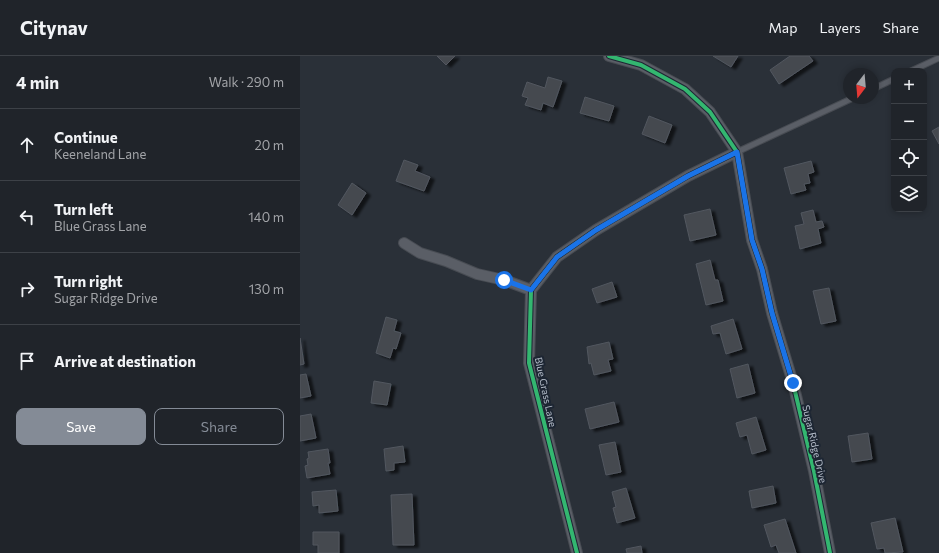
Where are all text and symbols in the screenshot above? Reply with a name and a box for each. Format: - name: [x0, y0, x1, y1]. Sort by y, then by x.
- text: Citynav: [20, 16, 88, 39]
- text: Map: [769, 19, 797, 36]
- text: Layers: [819, 19, 861, 36]
- text: Share: [883, 19, 919, 36]
- north arrow: [843, 68, 879, 104]
- map controls: [891, 68, 927, 212]
- button: +: [891, 68, 927, 104]
- text: 4 min: [16, 72, 59, 93]
- text: Walk · 290 m: [209, 74, 284, 90]
- button: −: [891, 104, 927, 140]
- text: Continue: [54, 128, 118, 146]
- icon: ahead: [16, 134, 38, 156]
- text: 20 m: [255, 137, 284, 153]
- button: locate: [891, 140, 927, 176]
- text: Keeneland Lane: [54, 146, 146, 162]
- button: layers: [891, 176, 927, 212]
- text: Turn left: [54, 200, 113, 218]
- icon: left: [16, 206, 38, 228]
- text: 140 m: [248, 209, 284, 225]
- text: Blue Grass Lane: [54, 218, 147, 234]
- route start: [495, 271, 513, 289]
- text: Turn right: [54, 272, 123, 290]
- icon: right: [16, 278, 38, 300]
- text: 130 m: [249, 281, 284, 297]
- text: Sugar Ridge Drive: [54, 290, 158, 306]
- icon: arrive: [16, 350, 38, 372]
- text: Arrive at destination: [54, 352, 196, 370]
- street label: Blue Grass Lane: [533, 356, 559, 428]
- route end: [784, 374, 802, 392]
- street label: Sugar Ridge Drive: [800, 404, 830, 484]
- button: Save: [16, 408, 146, 445]
- button: Share: [154, 408, 284, 445]

